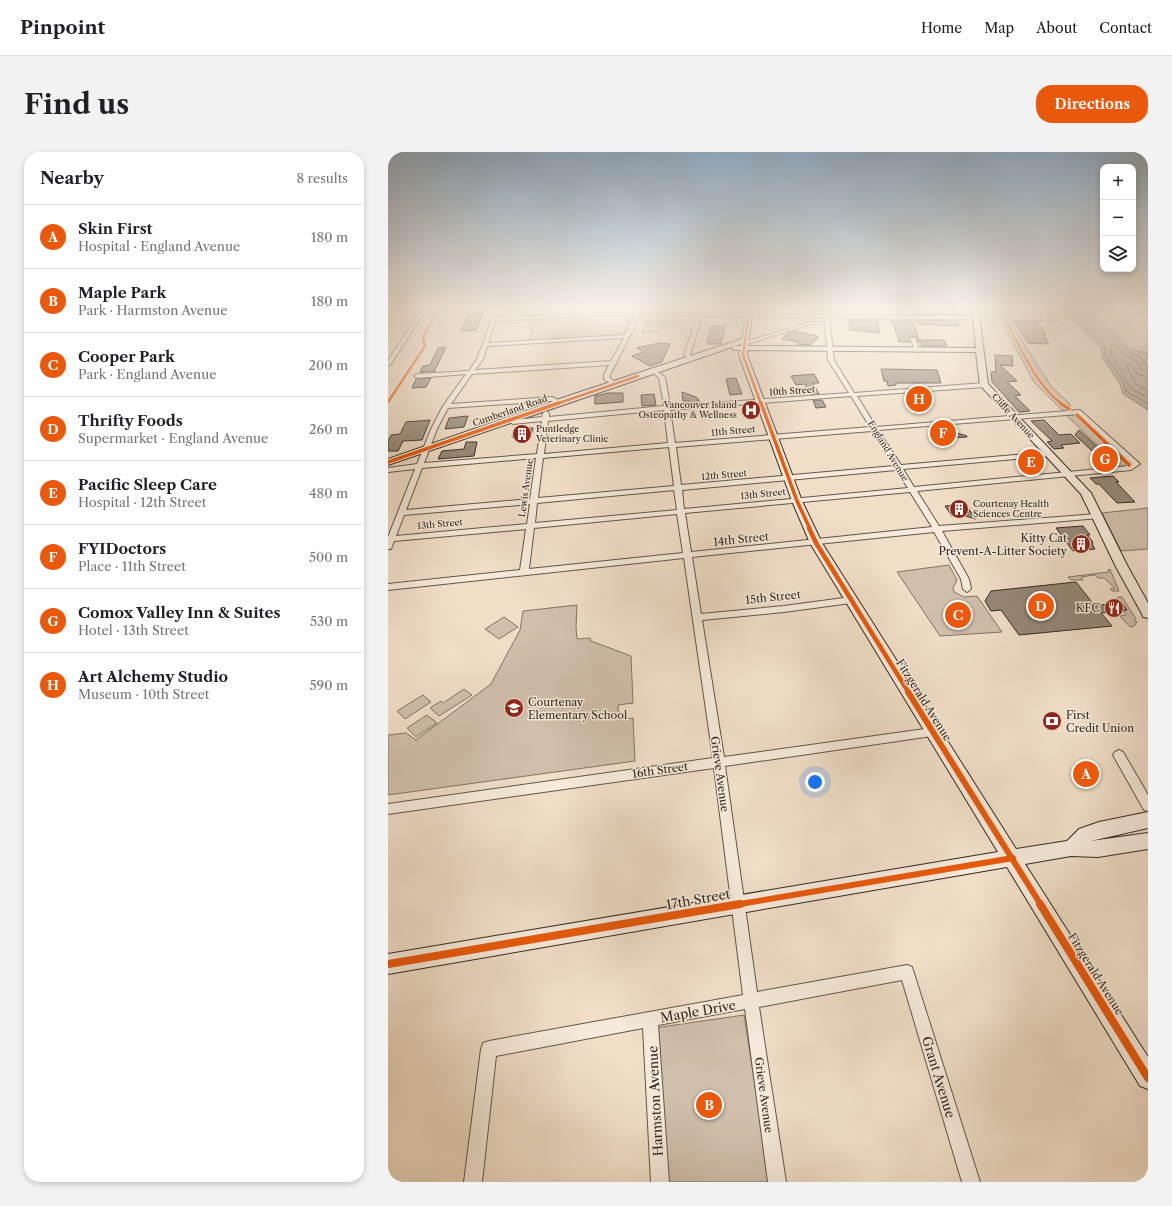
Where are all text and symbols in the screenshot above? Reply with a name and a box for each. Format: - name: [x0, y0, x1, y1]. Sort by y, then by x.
- text: Pinpoint: [20, 16, 105, 39]
- text: Home: [921, 19, 962, 37]
- text: Map: [984, 19, 1014, 37]
- text: About: [1036, 19, 1077, 37]
- text: Contact: [1099, 19, 1152, 37]
- button: Directions: [1036, 85, 1148, 123]
- text: Find us: [24, 87, 129, 121]
- map controls: [1100, 164, 1136, 272]
- button: +: [1100, 164, 1136, 200]
- text: Nearby: [40, 168, 104, 188]
- text: 8 results: [296, 170, 348, 186]
- button: −: [1100, 200, 1136, 236]
- text: Skin First: [78, 219, 153, 238]
- text: A: [48, 229, 58, 245]
- text: 180 m: [311, 229, 348, 245]
- button: layers: [1100, 236, 1136, 272]
- text: Hospital · England Avenue: [78, 238, 240, 254]
- text: Maple Park: [78, 283, 166, 302]
- text: B: [48, 293, 58, 309]
- text: 180 m: [311, 293, 348, 309]
- text: Park · Harmston Avenue: [78, 302, 227, 318]
- text: Cooper Park: [78, 347, 175, 366]
- text: C: [48, 357, 58, 373]
- text: 200 m: [308, 357, 348, 373]
- text: Park · England Avenue: [78, 366, 216, 382]
- street label: 10th Street: [769, 383, 816, 398]
- pin: H: [906, 384, 932, 414]
- street label: Cliffe Avenue: [990, 391, 1037, 440]
- street label: Cumberland Road: [471, 392, 549, 428]
- place label: Vancouver Island Osteopathy & Wellness: [639, 399, 738, 420]
- hospital icon: Vancouver Island Osteopathy & Wellness: [740, 399, 762, 421]
- text: Thrifty Foods: [78, 411, 183, 430]
- street label: England Avenue: [866, 418, 911, 483]
- pin: F: [930, 418, 956, 448]
- text: D: [47, 421, 59, 437]
- text: 260 m: [309, 421, 348, 437]
- building icon: Puntledge Veterinary Clinic: [511, 423, 533, 445]
- place label: Puntledge Veterinary Clinic: [535, 423, 609, 444]
- street label: 11th Street: [710, 423, 756, 438]
- text: Supermarket · England Avenue: [78, 430, 268, 446]
- pin: G: [1092, 444, 1118, 474]
- pin: E: [1018, 447, 1044, 477]
- street label: Lewis Avenue: [516, 458, 535, 518]
- street label: 12th Street: [701, 467, 748, 482]
- text: Pacific Sleep Care: [78, 475, 217, 494]
- text: E: [48, 485, 58, 501]
- text: 480 m: [309, 485, 348, 501]
- street label: 13th Street: [740, 486, 787, 501]
- text: Hospital · 12th Street: [78, 494, 206, 510]
- building icon: Courtenay Health Sciences Centre: [948, 498, 970, 520]
- place label: Courtenay Health Sciences Centre: [973, 498, 1049, 519]
- street label: 13th Street: [417, 516, 464, 531]
- street label: 14th Street: [712, 529, 770, 549]
- place label: Kitty Cat Prevent-A-Litter Society: [939, 531, 1068, 558]
- building icon: Kitty Cat Prevent-A-Litter Society: [1070, 533, 1092, 555]
- text: FYIDoctors: [78, 539, 166, 558]
- text: F: [49, 549, 57, 565]
- text: 500 m: [309, 549, 348, 565]
- text: Place · 11th Street: [78, 558, 186, 574]
- street label: 15th Street: [745, 587, 801, 607]
- pin: D: [1028, 591, 1054, 621]
- restaurant icon: KFC: [1103, 597, 1125, 619]
- pin: C: [945, 600, 971, 630]
- place label: KFC: [1076, 601, 1100, 615]
- text: Comox Valley Inn & Suites: [78, 603, 281, 622]
- text: G: [47, 613, 59, 629]
- text: 530 m: [310, 613, 348, 629]
- text: Hotel · 13th Street: [78, 622, 189, 638]
- street label: Fitzgerald Avenue: [893, 656, 955, 744]
- text: Art Alchemy Studio: [78, 667, 228, 686]
- text: H: [47, 677, 59, 693]
- text: 590 m: [310, 677, 348, 693]
- text: Museum · 10th Street: [78, 686, 209, 702]
- place label: Courtenay Elementary School: [528, 695, 628, 722]
- school or university icon: Courtenay Elementary School: [503, 697, 525, 719]
- place label: First Credit Union: [1066, 708, 1134, 735]
- bank icon: First Credit Union: [1041, 710, 1063, 732]
- street label: Grieve Avenue: [708, 735, 732, 813]
- street label: 16th Street: [631, 759, 689, 781]
- pin: A: [1073, 759, 1099, 789]
- your location: [805, 772, 825, 792]
- street label: 17th Street: [665, 885, 732, 913]
- street label: Fitzgerald Avenue: [1065, 930, 1127, 1018]
- street label: Maple Drive: [659, 996, 737, 1026]
- street label: Grant Avenue: [919, 1034, 959, 1120]
- street label: Harmston Avenue: [644, 1045, 666, 1157]
- street label: Grieve Avenue: [752, 1056, 776, 1134]
- pin: B: [696, 1090, 722, 1120]

